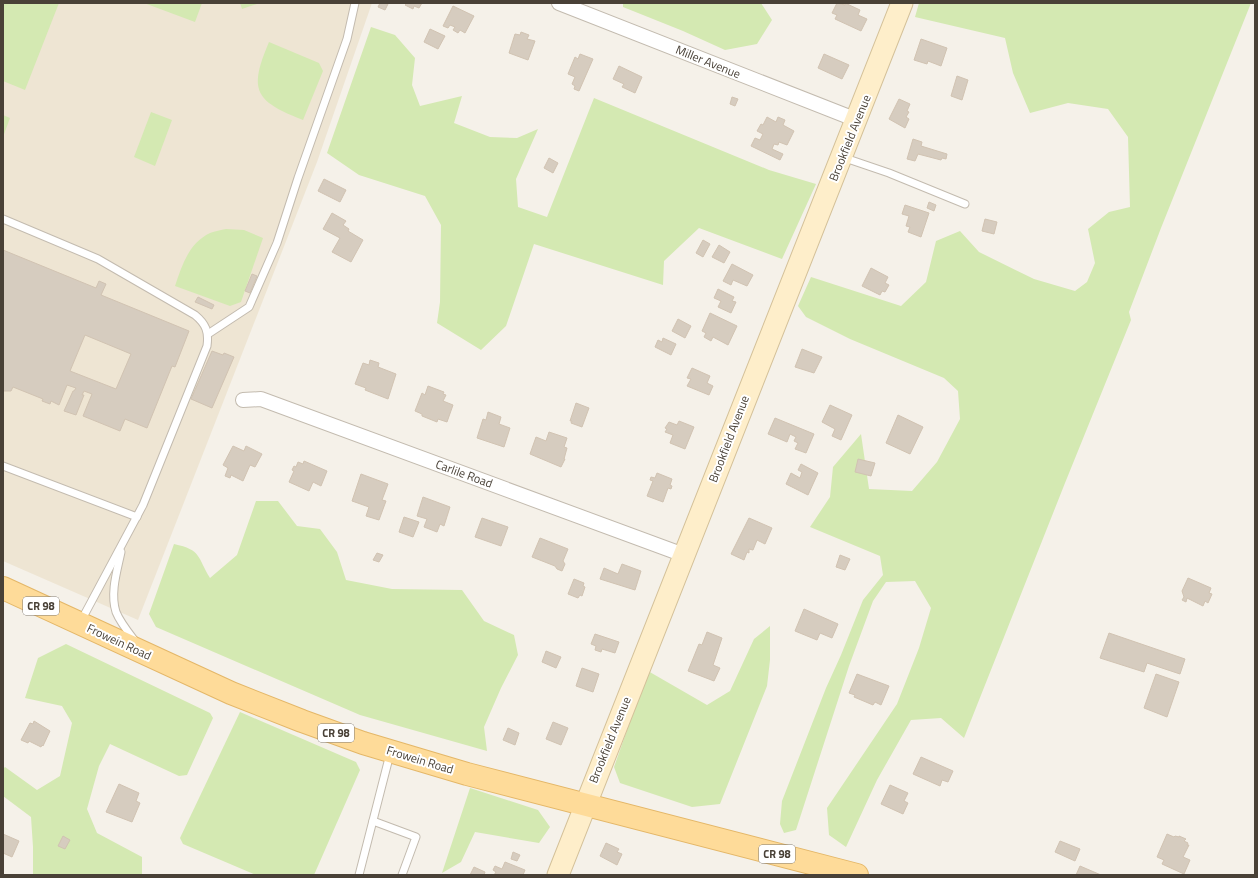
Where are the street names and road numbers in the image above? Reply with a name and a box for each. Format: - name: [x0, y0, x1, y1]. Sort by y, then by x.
- street label: Miller Avenue: [673, 40, 744, 83]
- street label: Brookfield Avenue: [824, 92, 876, 184]
- street label: Brookfield Avenue: [703, 393, 754, 485]
- street label: Carlile Road: [433, 454, 495, 493]
- road number: CR 98: [23, 597, 59, 615]
- street label: Frowein Road: [84, 618, 155, 665]
- street label: Brookfield Avenue: [584, 694, 636, 786]
- road number: CR 98: [318, 724, 354, 742]
- street label: Frowein Road: [384, 740, 456, 779]
- road number: CR 98: [759, 845, 795, 863]

